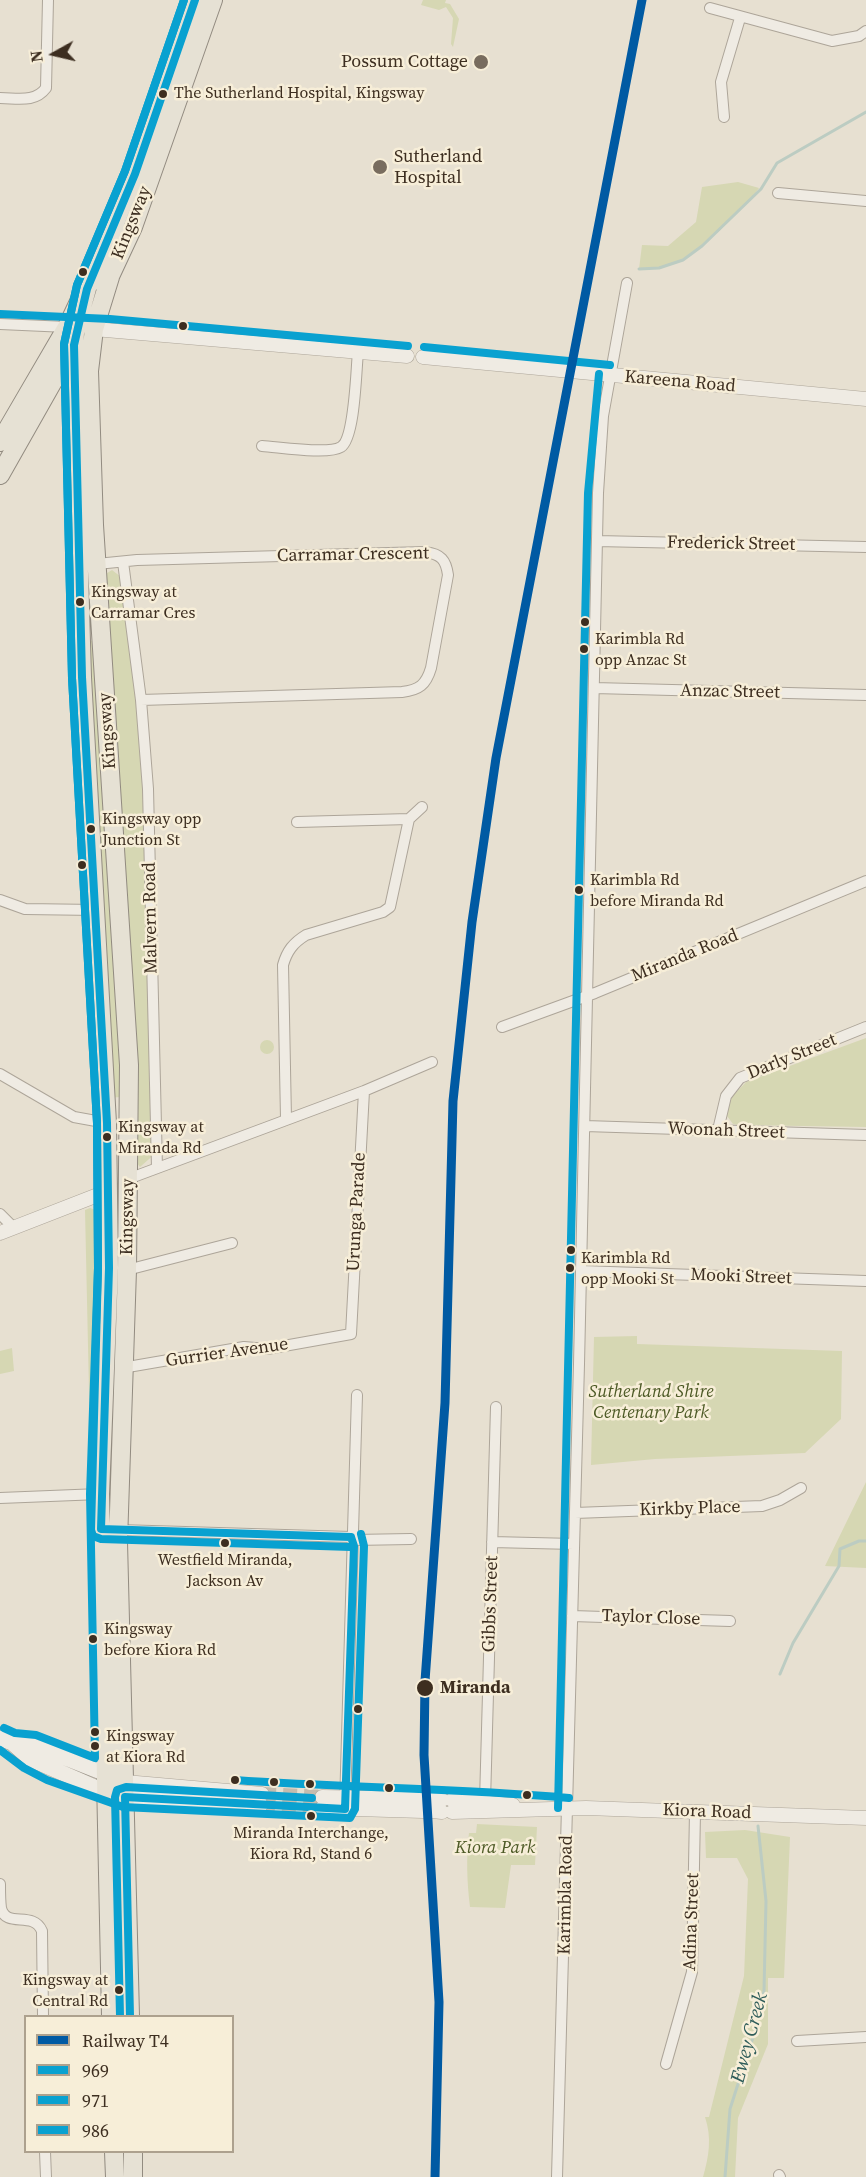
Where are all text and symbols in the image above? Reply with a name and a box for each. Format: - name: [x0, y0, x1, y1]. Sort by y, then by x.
- north arrow: [24, 24, 84, 84]
- text: N: [24, 49, 48, 64]
- place label: Possum Cottage: [341, 51, 468, 73]
- marker: Possum Cottage: [472, 53, 490, 71]
- place label: The Sutherland Hospital, Kingsway: [174, 84, 424, 104]
- marker: The Sutherland Hospital, Kingsway: [157, 88, 169, 100]
- place label: Sutherland Hospital: [394, 146, 482, 188]
- marker: Sutherland Hospital: [371, 158, 389, 176]
- street label: Kingsway: [108, 183, 156, 263]
- unlabelled marker: [77, 266, 89, 278]
- unlabelled marker: [177, 320, 189, 332]
- street label: Kareena Road: [623, 366, 737, 398]
- street label: Frederick Street: [667, 532, 795, 556]
- street label: Carramar Crescent: [277, 543, 429, 567]
- place label: Kingsway at Carramar Cres: [91, 583, 195, 621]
- marker: Kingsway at Carramar Cres: [74, 596, 86, 608]
- unlabelled marker: [579, 616, 591, 628]
- place label: Karimbla Rd opp Anzac St: [595, 630, 686, 668]
- marker: Karimbla Rd opp Anzac St: [578, 643, 590, 655]
- street label: Anzac Street: [680, 680, 780, 704]
- street label: Kingsway: [95, 692, 121, 770]
- place label: Kingsway opp Junction St: [102, 810, 201, 848]
- marker: Kingsway opp Junction St: [85, 823, 97, 835]
- unlabelled marker: [76, 859, 88, 871]
- street label: Malvern Road: [139, 862, 163, 974]
- place label: Karimbla Rd before Miranda Rd: [590, 871, 724, 909]
- marker: Karimbla Rd before Miranda Rd: [573, 884, 585, 896]
- street label: Miranda Road: [628, 925, 742, 987]
- street label: Darly Street: [744, 1029, 840, 1085]
- place label: Kingsway at Miranda Rd: [118, 1118, 204, 1156]
- street label: Woonah Street: [667, 1118, 785, 1144]
- marker: Kingsway at Miranda Rd: [101, 1131, 113, 1143]
- street label: Urunga Parade: [343, 1152, 371, 1272]
- street label: Kingsway: [117, 1178, 139, 1256]
- unlabelled marker: [565, 1244, 577, 1256]
- place label: Karimbla Rd opp Mooki St: [581, 1249, 674, 1287]
- marker: Karimbla Rd opp Mooki St: [564, 1262, 576, 1274]
- street label: Mooki Street: [690, 1264, 792, 1290]
- street label: Gurrier Avenue: [164, 1334, 290, 1372]
- park label: Sutherland Shire Centenary Park: [589, 1381, 713, 1424]
- street label: Kirkby Place: [639, 1496, 741, 1522]
- marker: Westfield Miranda, Jackson Av: [219, 1537, 231, 1549]
- place label: Westfield Miranda, Jackson Av: [157, 1551, 293, 1589]
- street label: Gibbs Street: [479, 1555, 503, 1653]
- street label: Taylor Close: [601, 1605, 701, 1631]
- place label: Kingsway before Kiora Rd: [104, 1620, 216, 1658]
- marker: Kingsway before Kiora Rd: [87, 1633, 99, 1645]
- place label: Miranda: [440, 1677, 510, 1699]
- marker: Miranda: [415, 1678, 435, 1698]
- unlabelled marker: [352, 1703, 364, 1715]
- unlabelled marker: [89, 1726, 101, 1738]
- place label: Kingsway at Kiora Rd: [106, 1727, 185, 1765]
- marker: Kingsway at Kiora Rd: [89, 1740, 101, 1752]
- unlabelled marker: [229, 1774, 241, 1786]
- unlabelled marker: [268, 1776, 280, 1788]
- unlabelled marker: [304, 1778, 316, 1790]
- unlabelled marker: [383, 1782, 395, 1794]
- unlabelled marker: [521, 1789, 533, 1801]
- street label: Kiora Road: [662, 1800, 752, 1824]
- marker: Miranda Interchange, Kiora Rd, Stand 6: [305, 1810, 317, 1822]
- place label: Miranda Interchange, Kiora Rd, Stand 6: [233, 1824, 389, 1862]
- street label: Karimbla Road: [554, 1835, 578, 1955]
- park label: Kiora Park: [455, 1837, 535, 1859]
- street label: Adina Street: [679, 1873, 705, 1971]
- place label: Kingsway at Central Rd: [22, 1971, 108, 2009]
- marker: Kingsway at Central Rd: [113, 1984, 125, 1996]
- water label: Ewey Creek: [726, 1990, 774, 2086]
- legend: [24, 2015, 234, 2153]
- text: Railway T4: [82, 2028, 169, 2053]
- text: 969: [82, 2058, 109, 2083]
- text: 971: [82, 2088, 109, 2113]
- text: 986: [82, 2118, 109, 2143]

